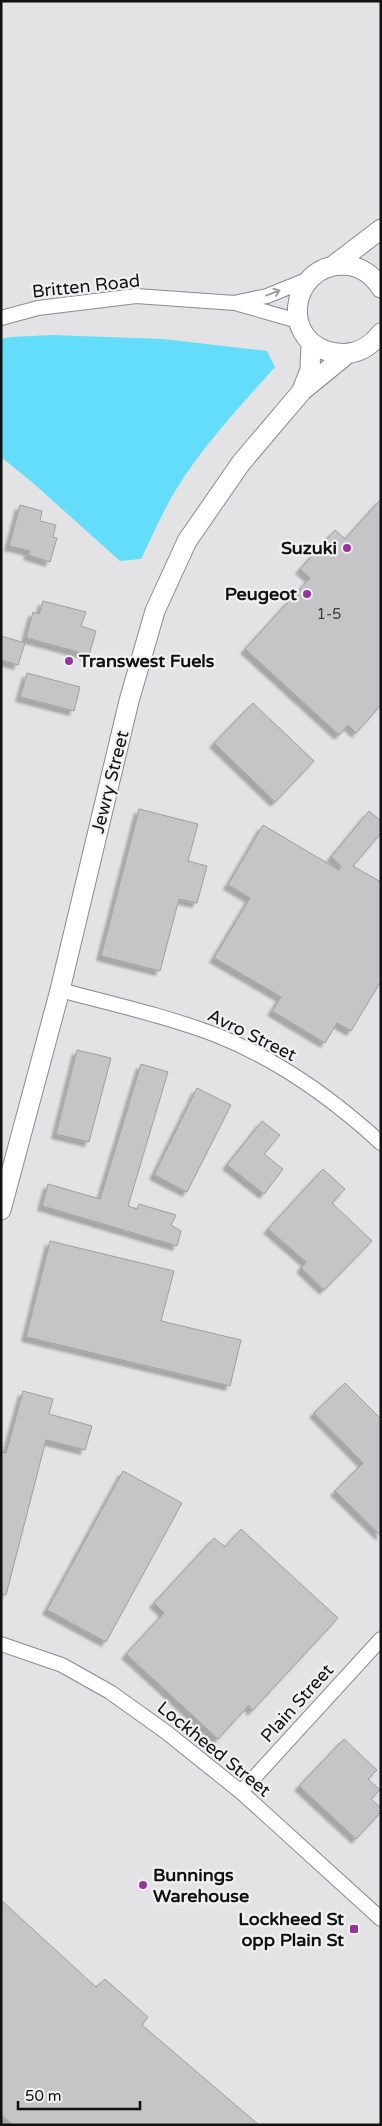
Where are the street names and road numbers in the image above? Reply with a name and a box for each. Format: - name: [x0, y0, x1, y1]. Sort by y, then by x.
- street label: Britten Road: [31, 269, 141, 303]
- street label: Jewry Street: [87, 728, 133, 836]
- street label: Avro Street: [204, 1004, 300, 1066]
- street label: Plain Street: [256, 1659, 338, 1747]
- street label: Lockheed Street: [153, 1697, 275, 1802]

